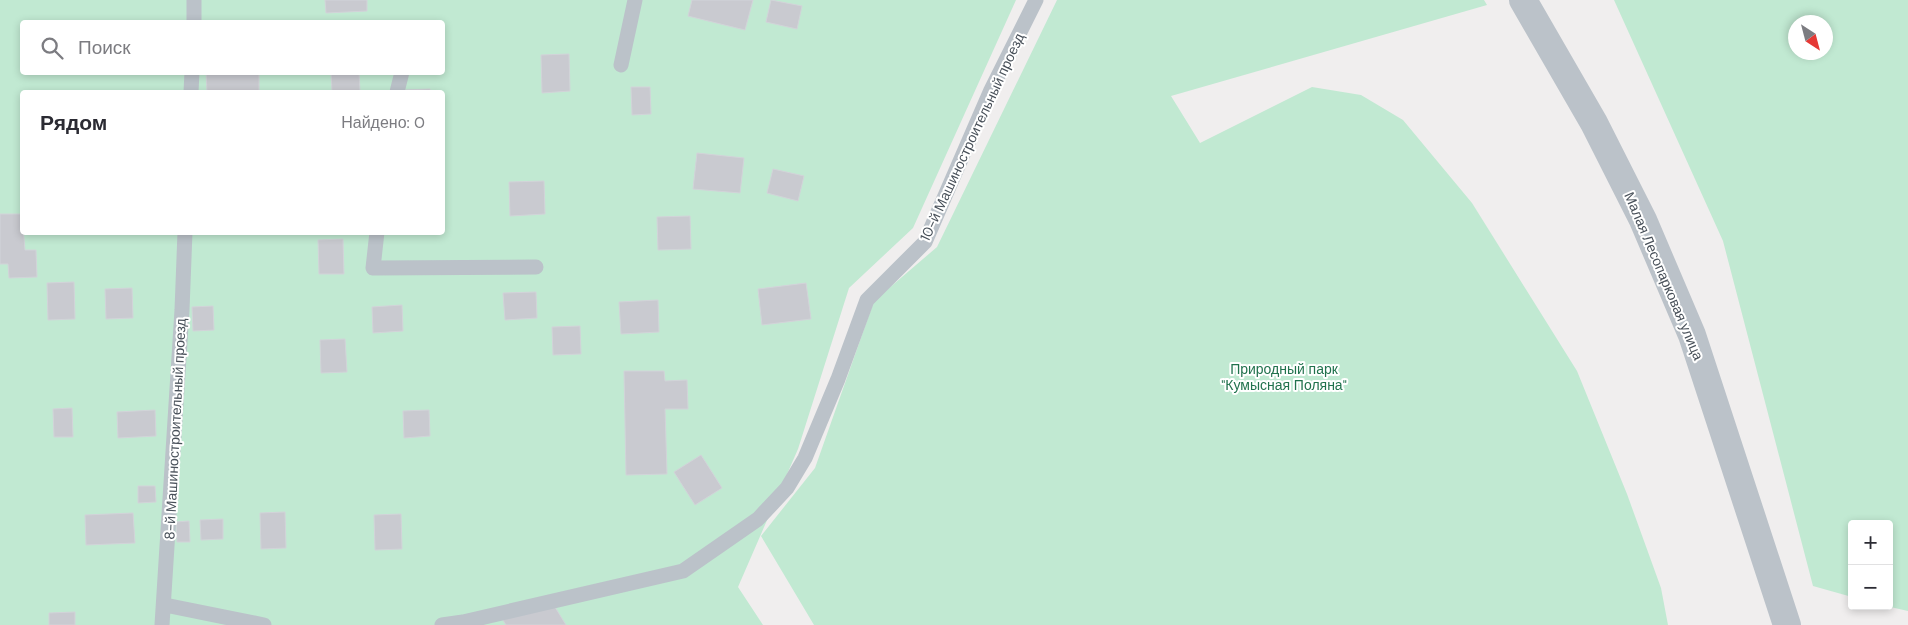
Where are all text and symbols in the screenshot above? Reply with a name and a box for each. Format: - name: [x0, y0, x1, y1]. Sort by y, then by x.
- north arrow: [1788, 15, 1833, 60]
- search box: [20, 20, 445, 75]
- street label: 10-й Машиностроительный проезд: [916, 30, 1028, 244]
- icon: search: [38, 34, 66, 62]
- text: Поиск: [78, 35, 131, 60]
- text: Рядом: [40, 109, 107, 137]
- text: Найдено: 0: [341, 112, 425, 133]
- street label: Малая Лесопарковая улица: [1620, 189, 1708, 363]
- street label: 8-й Машиностроительный проезд: [160, 318, 190, 540]
- park label: Природный парк "Кумысная Поляна": [1221, 360, 1347, 394]
- map controls: [1848, 520, 1893, 610]
- button: +: [1848, 520, 1893, 565]
- button: −: [1848, 565, 1893, 610]

